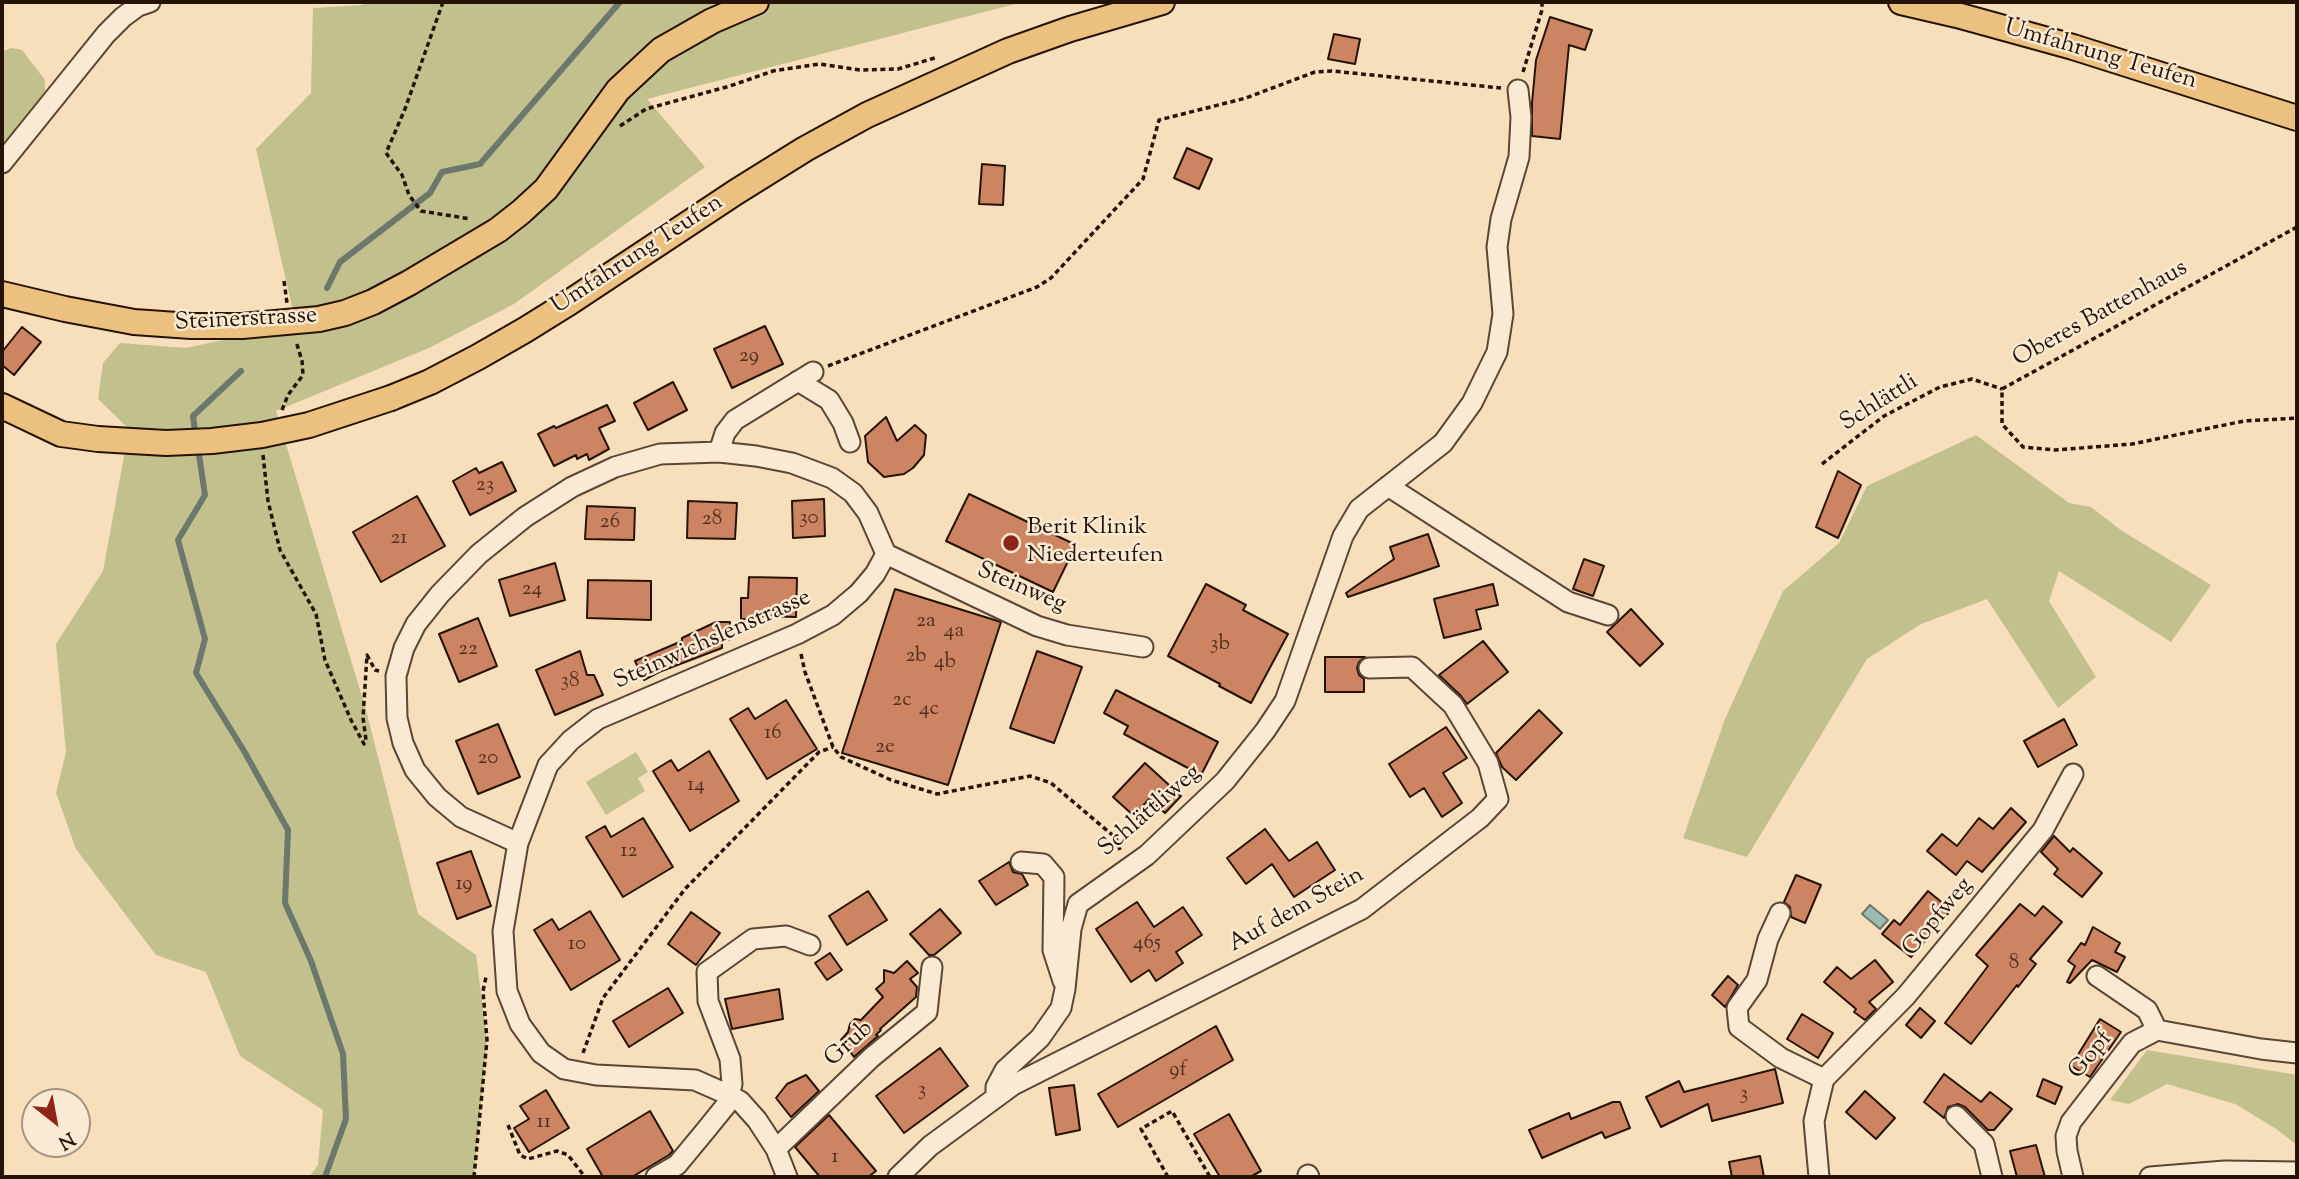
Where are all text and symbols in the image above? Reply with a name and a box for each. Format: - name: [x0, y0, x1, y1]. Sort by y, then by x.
- street label: Umfahrung Teufen: [2000, 15, 2200, 97]
- street label: Umfahrung Teufen: [547, 190, 729, 322]
- street label: Oberes Battenhaus: [2009, 255, 2193, 375]
- street label: Steinerstrasse: [174, 303, 318, 339]
- house number: 29: [739, 344, 759, 370]
- street label: Schlättli: [1836, 369, 1924, 439]
- house number: 23: [476, 473, 494, 499]
- house number: 30: [799, 506, 819, 532]
- house number: 28: [702, 507, 722, 533]
- house number: 26: [600, 510, 620, 536]
- place label: Berit Klinik Niederteufen: [1027, 515, 1164, 571]
- house number: 21: [391, 526, 407, 552]
- marker: Berit Klinik Niederteufen: [1001, 533, 1021, 553]
- street label: Steinweg: [972, 557, 1070, 621]
- house number: 24: [522, 577, 542, 603]
- street label: Steinwichslenstrasse: [610, 585, 816, 697]
- house number: 2a: [916, 609, 936, 635]
- house number: 4a: [944, 619, 964, 645]
- house number: 3b: [1210, 632, 1230, 658]
- house number: 22: [458, 637, 478, 663]
- house number: 2b: [905, 644, 927, 670]
- house number: 4b: [934, 650, 956, 676]
- house number: 38: [561, 669, 579, 695]
- house number: 2c: [892, 688, 912, 714]
- house number: 4c: [919, 697, 939, 723]
- house number: 16: [764, 721, 782, 747]
- house number: 2e: [875, 735, 895, 761]
- house number: 20: [478, 746, 498, 772]
- street label: Schlättliweg: [1094, 760, 1208, 864]
- house number: 14: [687, 773, 705, 799]
- house number: 12: [621, 839, 637, 865]
- street label: Auf dem Stein: [1224, 862, 1370, 960]
- house number: 19: [455, 872, 473, 898]
- street label: Gopfweg: [1898, 873, 1980, 963]
- house number: 465: [1133, 931, 1161, 957]
- house number: 10: [568, 932, 586, 958]
- house number: 8: [2009, 951, 2019, 977]
- street label: Grub: [820, 1016, 880, 1074]
- street label: Gopf: [2064, 1026, 2120, 1086]
- house number: 9f: [1169, 1058, 1187, 1084]
- house number: 3: [918, 1078, 926, 1104]
- house number: 3: [1740, 1082, 1748, 1108]
- north arrow: [21, 1088, 91, 1158]
- house number: 11: [537, 1110, 551, 1136]
- text: N: [53, 1124, 80, 1155]
- house number: 1: [831, 1145, 839, 1171]

